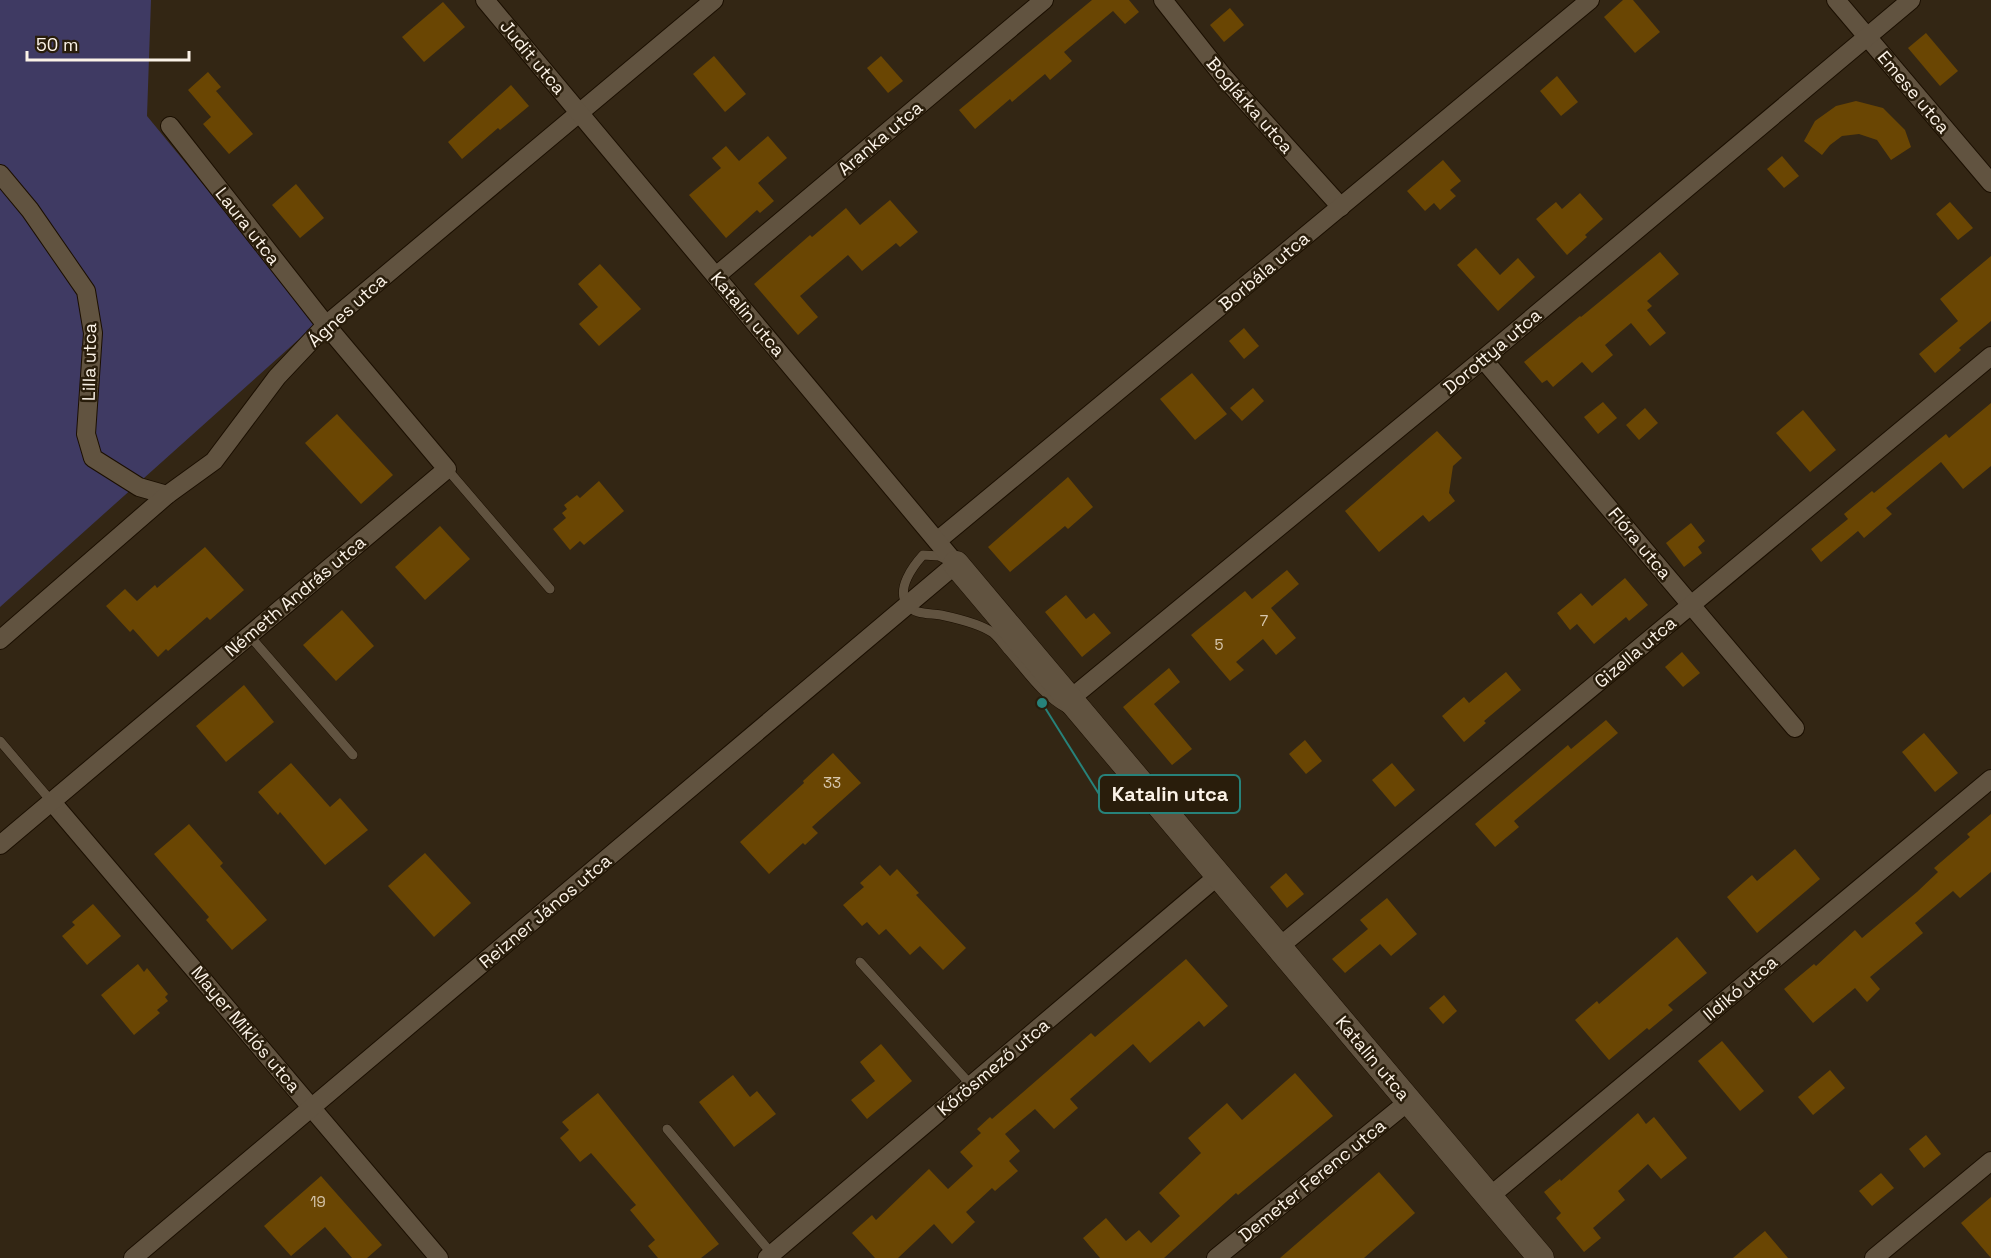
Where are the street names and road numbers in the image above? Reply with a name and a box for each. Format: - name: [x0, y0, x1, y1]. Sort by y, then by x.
- street label: Judit utca: [495, 15, 571, 99]
- street label: Emese utca: [1873, 46, 1955, 138]
- street label: Boglárka utca: [1202, 52, 1298, 158]
- street label: Aranka utca: [833, 96, 927, 180]
- street label: Laura utca: [210, 182, 286, 270]
- street label: Borbála utca: [1214, 226, 1314, 316]
- street label: Katalin utca: [706, 267, 790, 361]
- street label: Ágnes utca: [303, 268, 391, 352]
- street label: Dorottya utca: [1438, 303, 1546, 399]
- street label: Lilla utca: [77, 323, 101, 401]
- street label: Flóra utca: [1603, 502, 1677, 584]
- street label: Németh András utca: [220, 530, 370, 662]
- street label: Gizella utca: [1589, 611, 1681, 693]
- street label: Reizner János utca: [474, 849, 616, 973]
- street label: Ildikó utca: [1698, 950, 1782, 1026]
- street label: Mayer Miklós utca: [186, 961, 306, 1097]
- street label: Katalin utca: [1331, 1011, 1415, 1105]
- street label: Kőrösmező utca: [932, 1013, 1054, 1121]
- street label: Demeter Ferenc utca: [1234, 1114, 1390, 1246]

